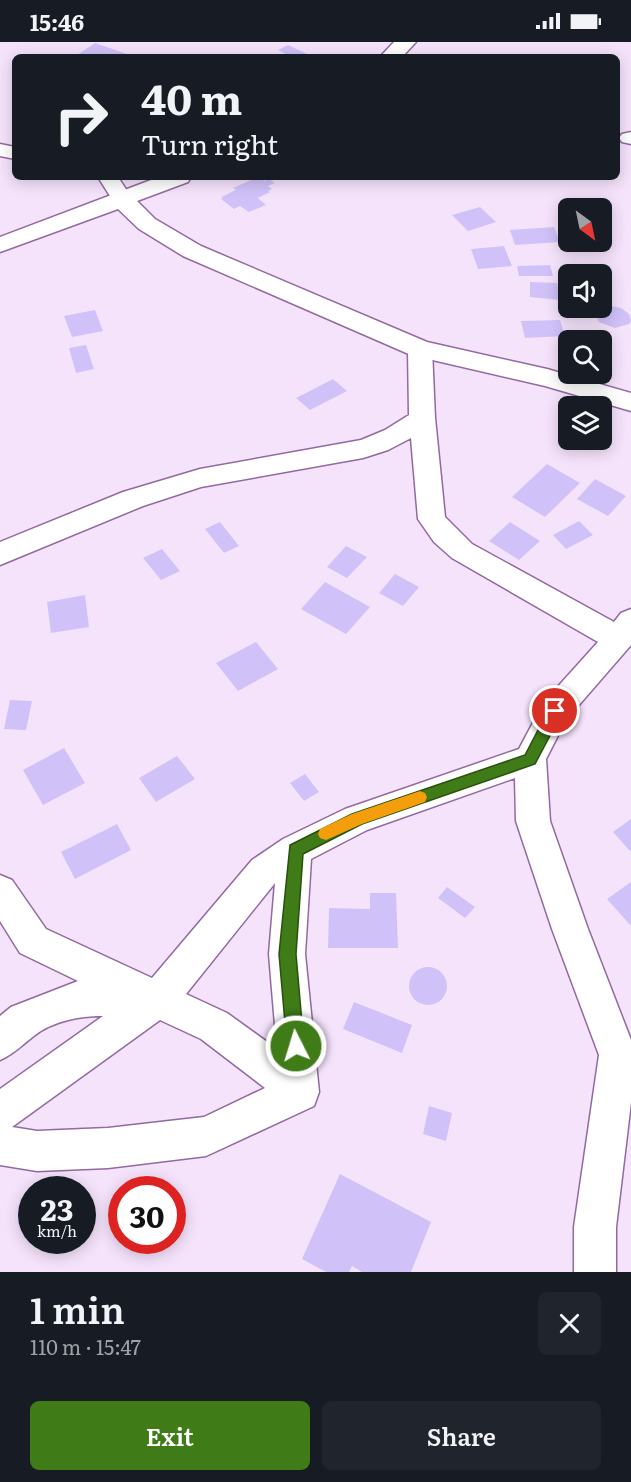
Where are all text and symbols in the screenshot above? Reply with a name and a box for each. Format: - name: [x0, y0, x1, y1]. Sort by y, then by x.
- text: 15:46: [30, 5, 84, 38]
- text: 40 m: [141, 66, 242, 128]
- icon: right: [42, 78, 120, 156]
- text: Turn right: [141, 123, 278, 163]
- north arrow: [558, 198, 612, 252]
- map controls: [558, 198, 612, 450]
- button: sound: [558, 264, 612, 318]
- button: search: [558, 330, 612, 384]
- button: layers: [558, 396, 612, 450]
- pin: [529, 685, 580, 736]
- icon: arrive: [538, 694, 571, 727]
- position arrow: [264, 1014, 328, 1078]
- speed limit sign: 30: [108, 1176, 186, 1254]
- text: 23: [41, 1186, 73, 1230]
- text: km/h: [37, 1219, 77, 1242]
- text: 1 min: [30, 1282, 125, 1335]
- button: close: [538, 1292, 601, 1355]
- text: 110 m · 15:47: [30, 1331, 141, 1361]
- button: Exit: [30, 1401, 310, 1470]
- button: Share: [322, 1401, 601, 1470]

